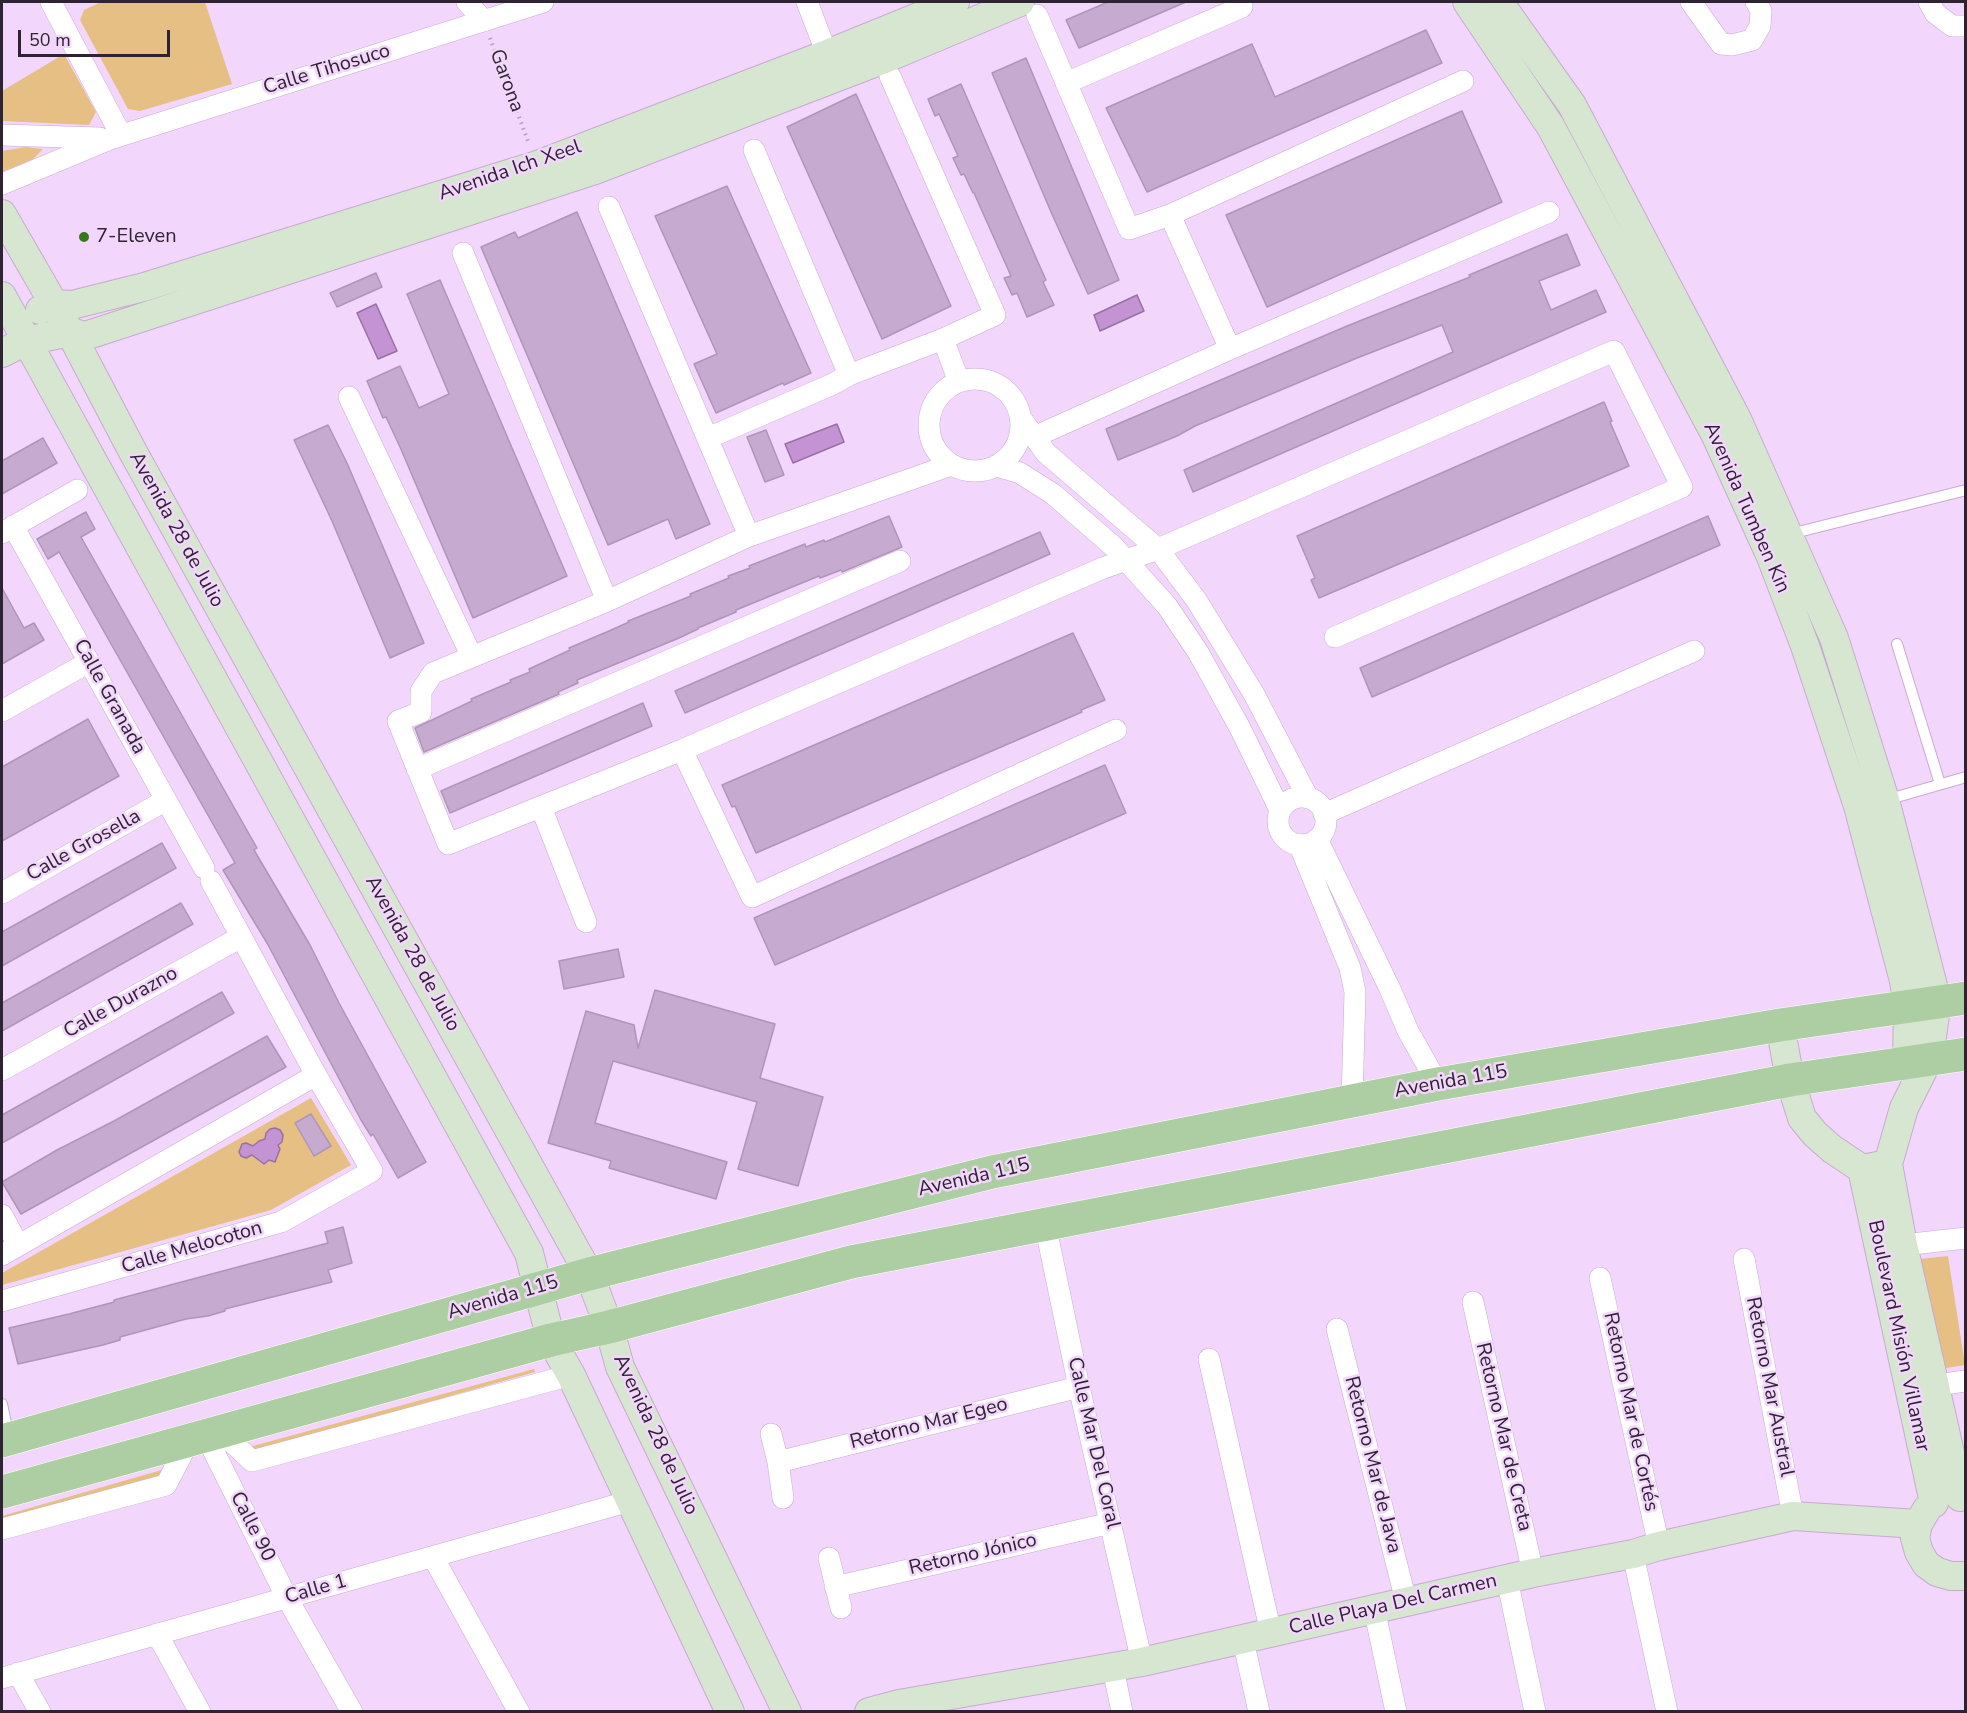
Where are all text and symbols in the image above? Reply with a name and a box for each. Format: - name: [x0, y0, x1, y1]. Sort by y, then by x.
- scale bar: [21, 18, 172, 56]
- text: 50 m: [29, 28, 71, 52]
- street label: Calle Tihosuco: [261, 39, 393, 101]
- street label: Garona: [484, 46, 528, 116]
- street label: Avenida Ich Xeel: [436, 135, 584, 207]
- place label: 7-Eleven: [96, 225, 177, 249]
- marker: 7-Eleven: [77, 230, 91, 244]
- street label: Avenida Tumben Kin: [1698, 419, 1794, 597]
- street label: Avenida 28 de Julio: [123, 448, 229, 612]
- street label: Calle Granada: [68, 635, 150, 759]
- street label: Calle Grosella: [23, 805, 145, 887]
- street label: Avenida 28 de Julio: [359, 872, 465, 1036]
- street label: Calle Durazno: [60, 962, 182, 1044]
- street label: Avenida 115: [1393, 1060, 1509, 1104]
- street label: Avenida 115: [916, 1153, 1032, 1203]
- street label: Calle Melocoton: [119, 1216, 265, 1280]
- street label: Boulevard Misión Villamar: [1862, 1218, 1934, 1454]
- street label: Avenida 115: [445, 1271, 561, 1325]
- street label: Retorno Mar Austral: [1740, 1295, 1798, 1479]
- street label: Retorno Mar de Cortés: [1597, 1310, 1663, 1514]
- street label: Retorno Mar de Creta: [1470, 1340, 1536, 1534]
- street label: Avenida 28 de Julio: [607, 1351, 703, 1519]
- street label: Calle Mar Del Coral: [1062, 1355, 1124, 1531]
- street label: Retorno Mar de Java: [1338, 1374, 1406, 1556]
- street label: Retorno Mar Egeo: [848, 1393, 1010, 1455]
- street label: Calle 90: [224, 1488, 280, 1566]
- street label: Retorno Jónico: [907, 1529, 1039, 1581]
- street label: Calle Playa Del Carmen: [1287, 1569, 1499, 1641]
- street label: Calle 1: [282, 1570, 350, 1610]

